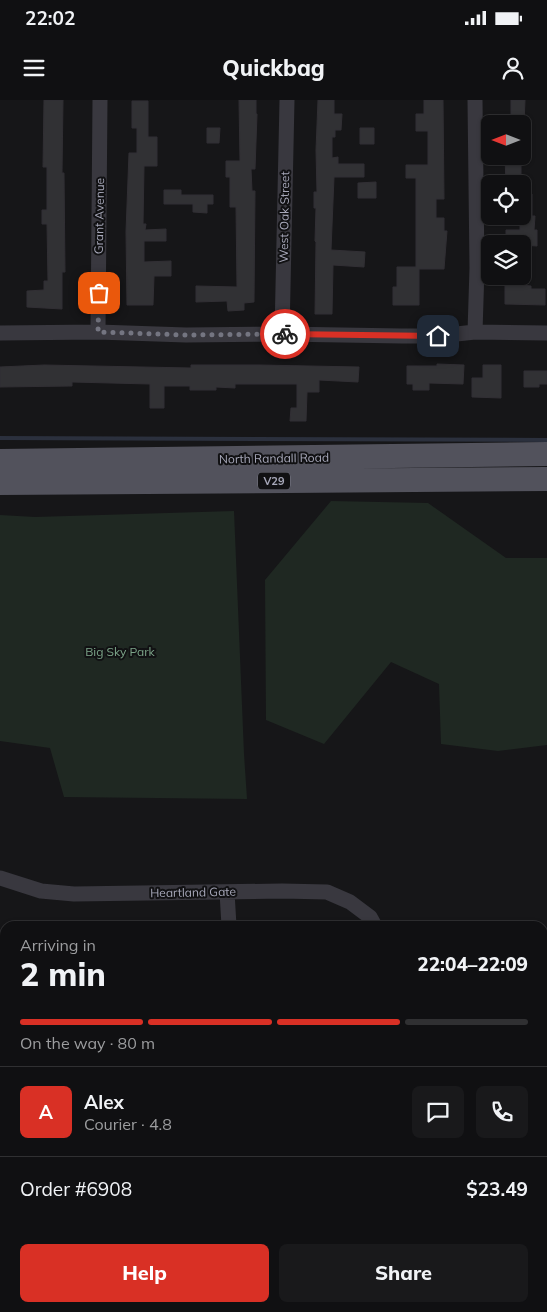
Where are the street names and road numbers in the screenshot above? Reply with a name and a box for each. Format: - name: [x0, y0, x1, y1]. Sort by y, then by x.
- street label: West Oak Street: [276, 171, 292, 263]
- street label: Grant Avenue: [91, 178, 107, 254]
- street label: North Randall Road: [219, 450, 329, 466]
- road number: V29: [258, 472, 290, 490]
- street label: Heartland Gate: [150, 884, 236, 900]

